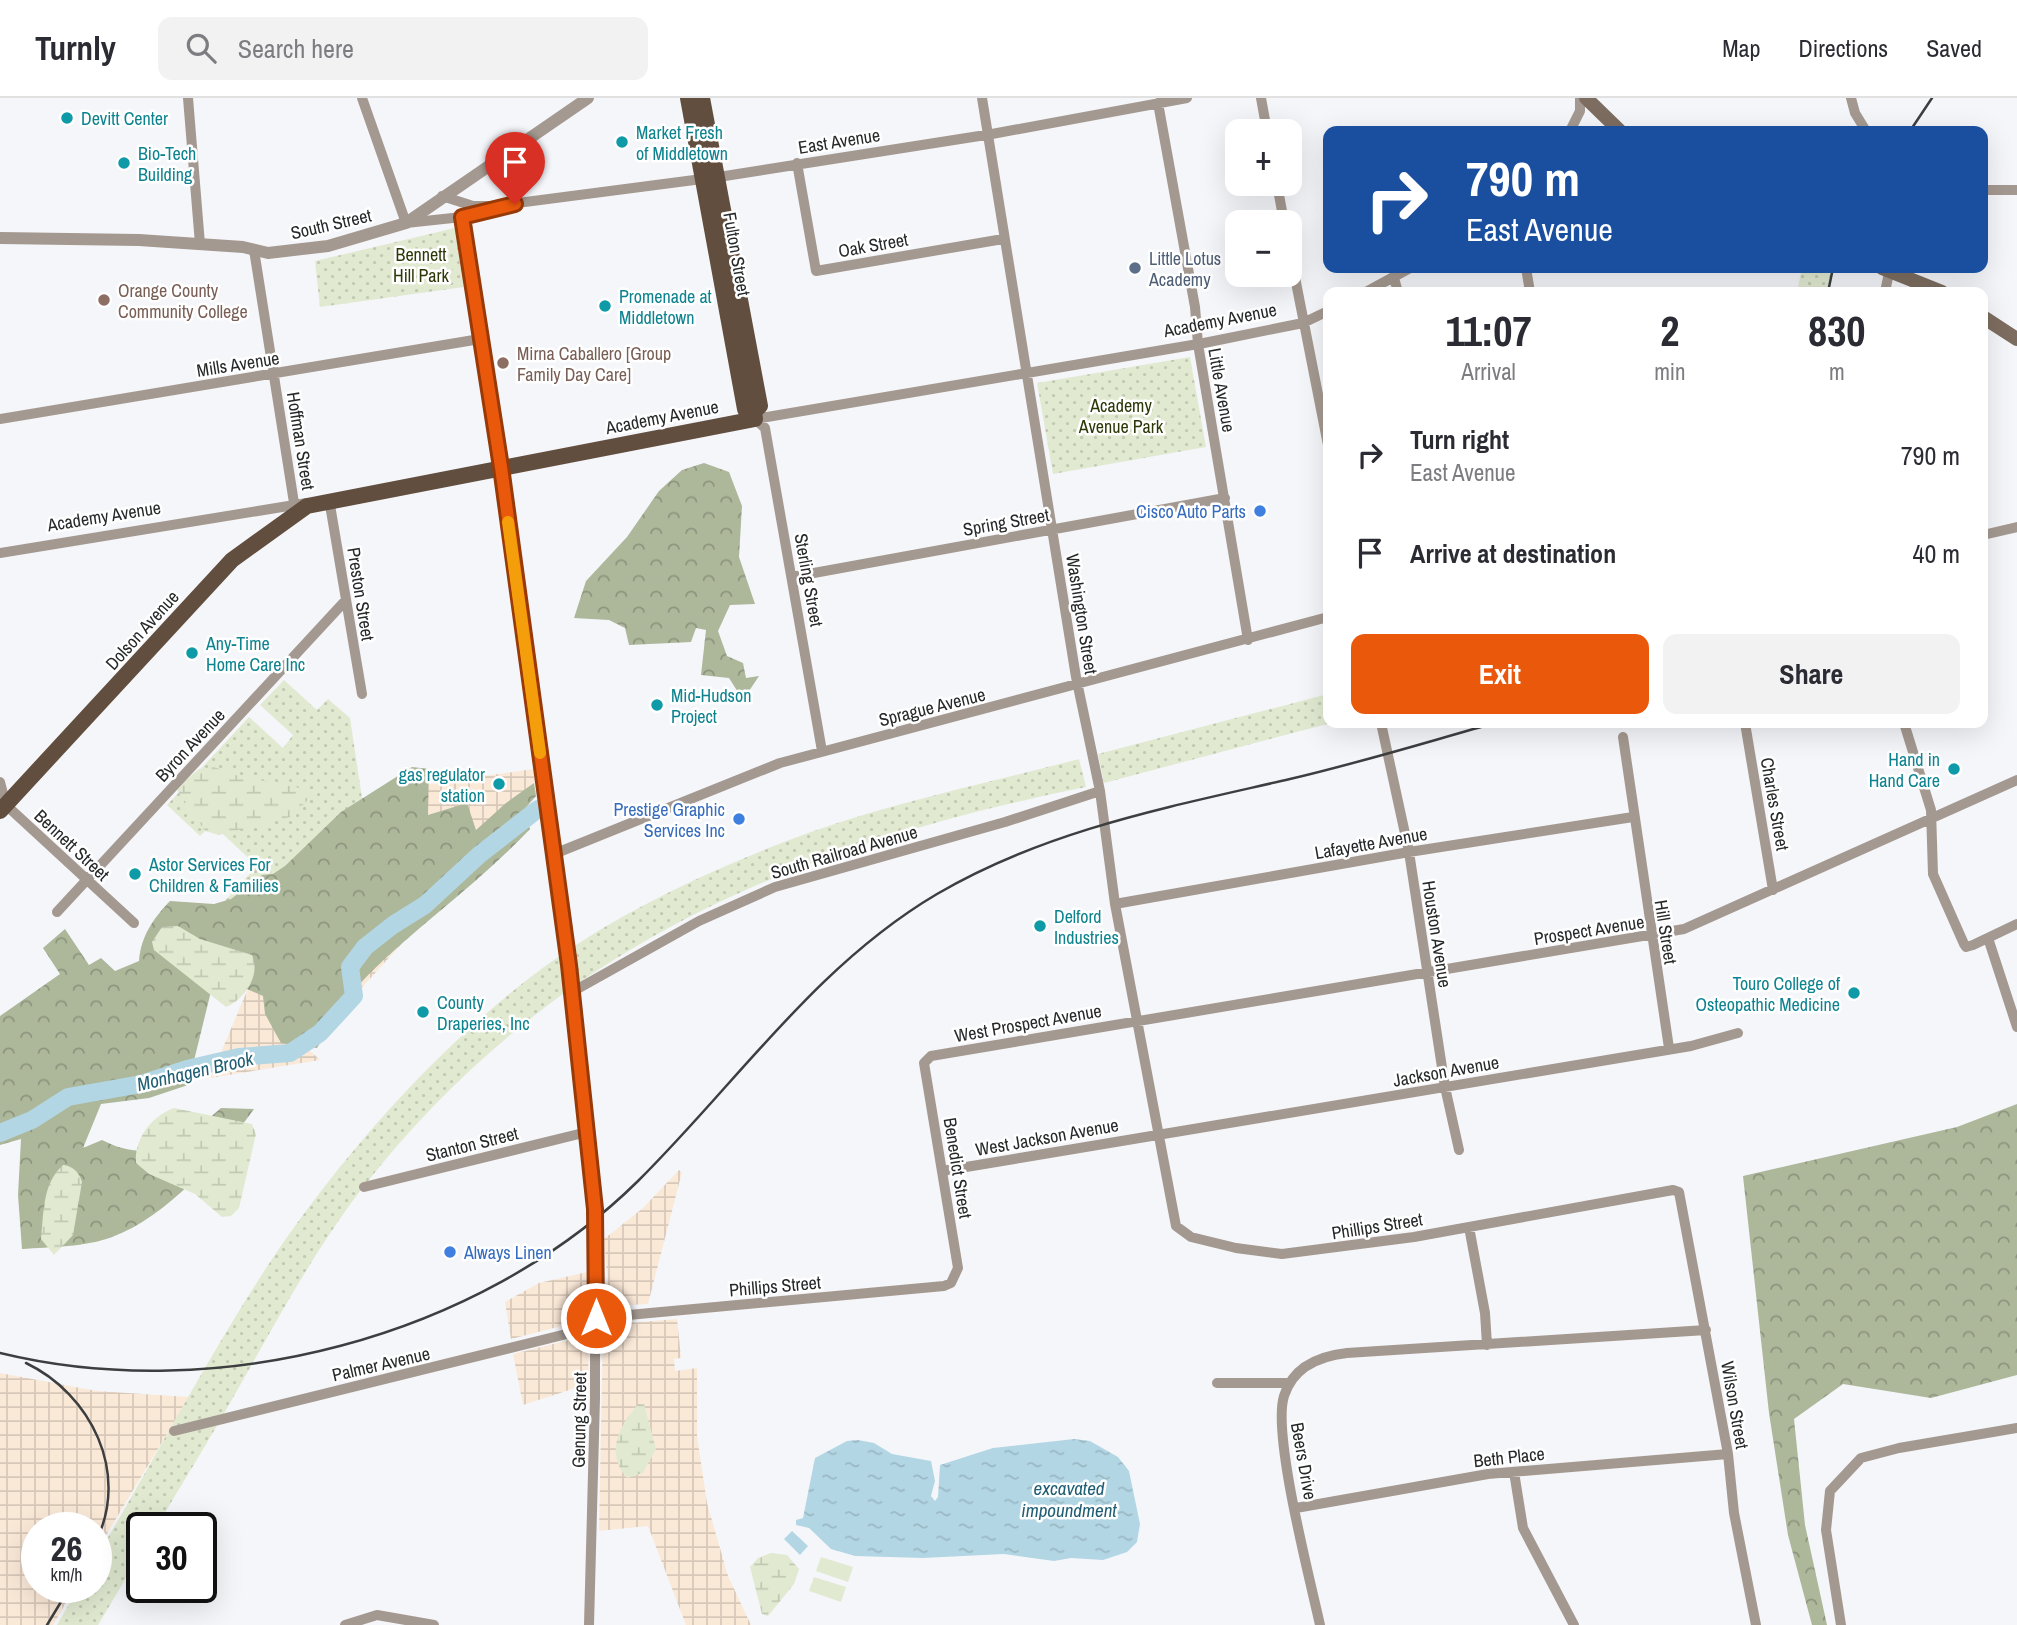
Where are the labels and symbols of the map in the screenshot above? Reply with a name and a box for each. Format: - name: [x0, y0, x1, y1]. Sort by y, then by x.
- place label: Devitt Center: [81, 106, 168, 131]
- marker: Devitt Center: [59, 110, 75, 126]
- place label: Market Fresh of Middletown: [636, 120, 728, 166]
- street label: East Avenue: [796, 122, 882, 160]
- pin: [485, 132, 545, 204]
- marker: Market Fresh of Middletown: [614, 134, 630, 150]
- place label: Bio-Tech Building: [138, 141, 196, 187]
- marker: Bio-Tech Building: [116, 155, 132, 171]
- street label: South Street: [288, 203, 374, 245]
- street label: Fulton Street: [717, 210, 757, 298]
- street label: Oak Street: [836, 227, 910, 263]
- park label: Bennett Hill Park: [393, 242, 450, 288]
- place label: Little Lotus Academy: [1148, 246, 1221, 292]
- marker: Little Lotus Academy: [1127, 260, 1143, 276]
- place label: Orange County Community College: [118, 278, 248, 324]
- place label: Promenade at Middletown: [619, 284, 712, 330]
- marker: Orange County Community College: [96, 292, 112, 308]
- street label: Academy Avenue: [1160, 297, 1279, 343]
- marker: Promenade at Middletown: [597, 298, 613, 314]
- place label: Mirna Caballero [Group Family Day Care]: [517, 341, 671, 387]
- street label: Mills Avenue: [195, 345, 281, 383]
- street label: Little Avenue: [1202, 346, 1242, 434]
- marker: Mirna Caballero [Group Family Day Care]: [495, 355, 511, 371]
- street label: Hoffman Street: [281, 390, 321, 492]
- park label: Academy Avenue Park: [1078, 393, 1164, 439]
- street label: Academy Avenue: [602, 394, 721, 440]
- street label: Academy Avenue: [44, 495, 163, 537]
- place label: Cisco Auto Parts: [1136, 499, 1246, 524]
- street label: Spring Street: [961, 502, 1051, 542]
- marker: Cisco Auto Parts: [1252, 503, 1268, 519]
- street label: Sterling Street: [788, 531, 830, 629]
- street label: Preston Street: [341, 545, 381, 643]
- street label: Washington Street: [1060, 552, 1104, 676]
- street label: Dolson Avenue: [100, 585, 184, 675]
- place label: Any-Time Home Care Inc: [205, 631, 305, 677]
- marker: Any-Time Home Care Inc: [184, 645, 200, 661]
- street label: Sprague Avenue: [876, 682, 988, 732]
- place label: Mid-Hudson Project: [671, 683, 751, 729]
- marker: Mid-Hudson Project: [649, 697, 665, 713]
- street label: Byron Avenue: [150, 703, 230, 787]
- place label: Hand in Hand Care: [1869, 747, 1940, 793]
- street label: Charles Street: [1754, 755, 1796, 853]
- marker: Hand in Hand Care: [1946, 761, 1962, 777]
- place label: gas regulator station: [399, 762, 485, 808]
- marker: gas regulator station: [491, 776, 507, 792]
- place label: Prestige Graphic Services Inc: [613, 797, 725, 843]
- street label: Bennett Street: [29, 804, 115, 886]
- marker: Prestige Graphic Services Inc: [731, 811, 747, 827]
- street label: South Railroad Avenue: [768, 819, 920, 885]
- street label: Lafayette Avenue: [1313, 821, 1429, 865]
- place label: Astor Services For Children & Families: [148, 852, 279, 898]
- marker: Astor Services For Children & Families: [127, 866, 143, 882]
- street label: Houston Avenue: [1416, 879, 1458, 989]
- street label: Hill Street: [1649, 898, 1683, 966]
- place label: Delford Industries: [1054, 904, 1119, 950]
- street label: Prospect Avenue: [1532, 909, 1646, 951]
- marker: Delford Industries: [1032, 918, 1048, 934]
- place label: Touro College of Osteopathic Medicine: [1696, 971, 1841, 1017]
- marker: Touro College of Osteopathic Medicine: [1846, 985, 1862, 1001]
- place label: County Draperies, Inc: [437, 990, 530, 1036]
- street label: West Prospect Avenue: [953, 998, 1103, 1048]
- marker: County Draperies, Inc: [415, 1004, 431, 1020]
- water label: Monhagen Brook: [134, 1045, 257, 1097]
- street label: Jackson Avenue: [1391, 1049, 1501, 1093]
- street label: West Jackson Avenue: [974, 1112, 1120, 1162]
- street label: Benedict Street: [938, 1116, 978, 1220]
- street label: Stanton Street: [423, 1120, 521, 1168]
- street label: Phillips Street: [1330, 1206, 1424, 1246]
- place label: Always Linen: [463, 1240, 552, 1265]
- marker: Always Linen: [442, 1244, 458, 1260]
- street label: Phillips Street: [728, 1270, 822, 1302]
- position arrow: [559, 1281, 633, 1355]
- street label: Palmer Avenue: [330, 1341, 432, 1387]
- street label: Wilson Street: [1715, 1359, 1755, 1451]
- street label: Genung Street: [566, 1372, 592, 1468]
- street label: Beers Drive: [1285, 1420, 1323, 1502]
- street label: Beth Place: [1472, 1441, 1546, 1473]
- water label: excavated impoundment: [1021, 1475, 1117, 1523]
- speed limit sign: 30: [126, 1512, 217, 1603]

